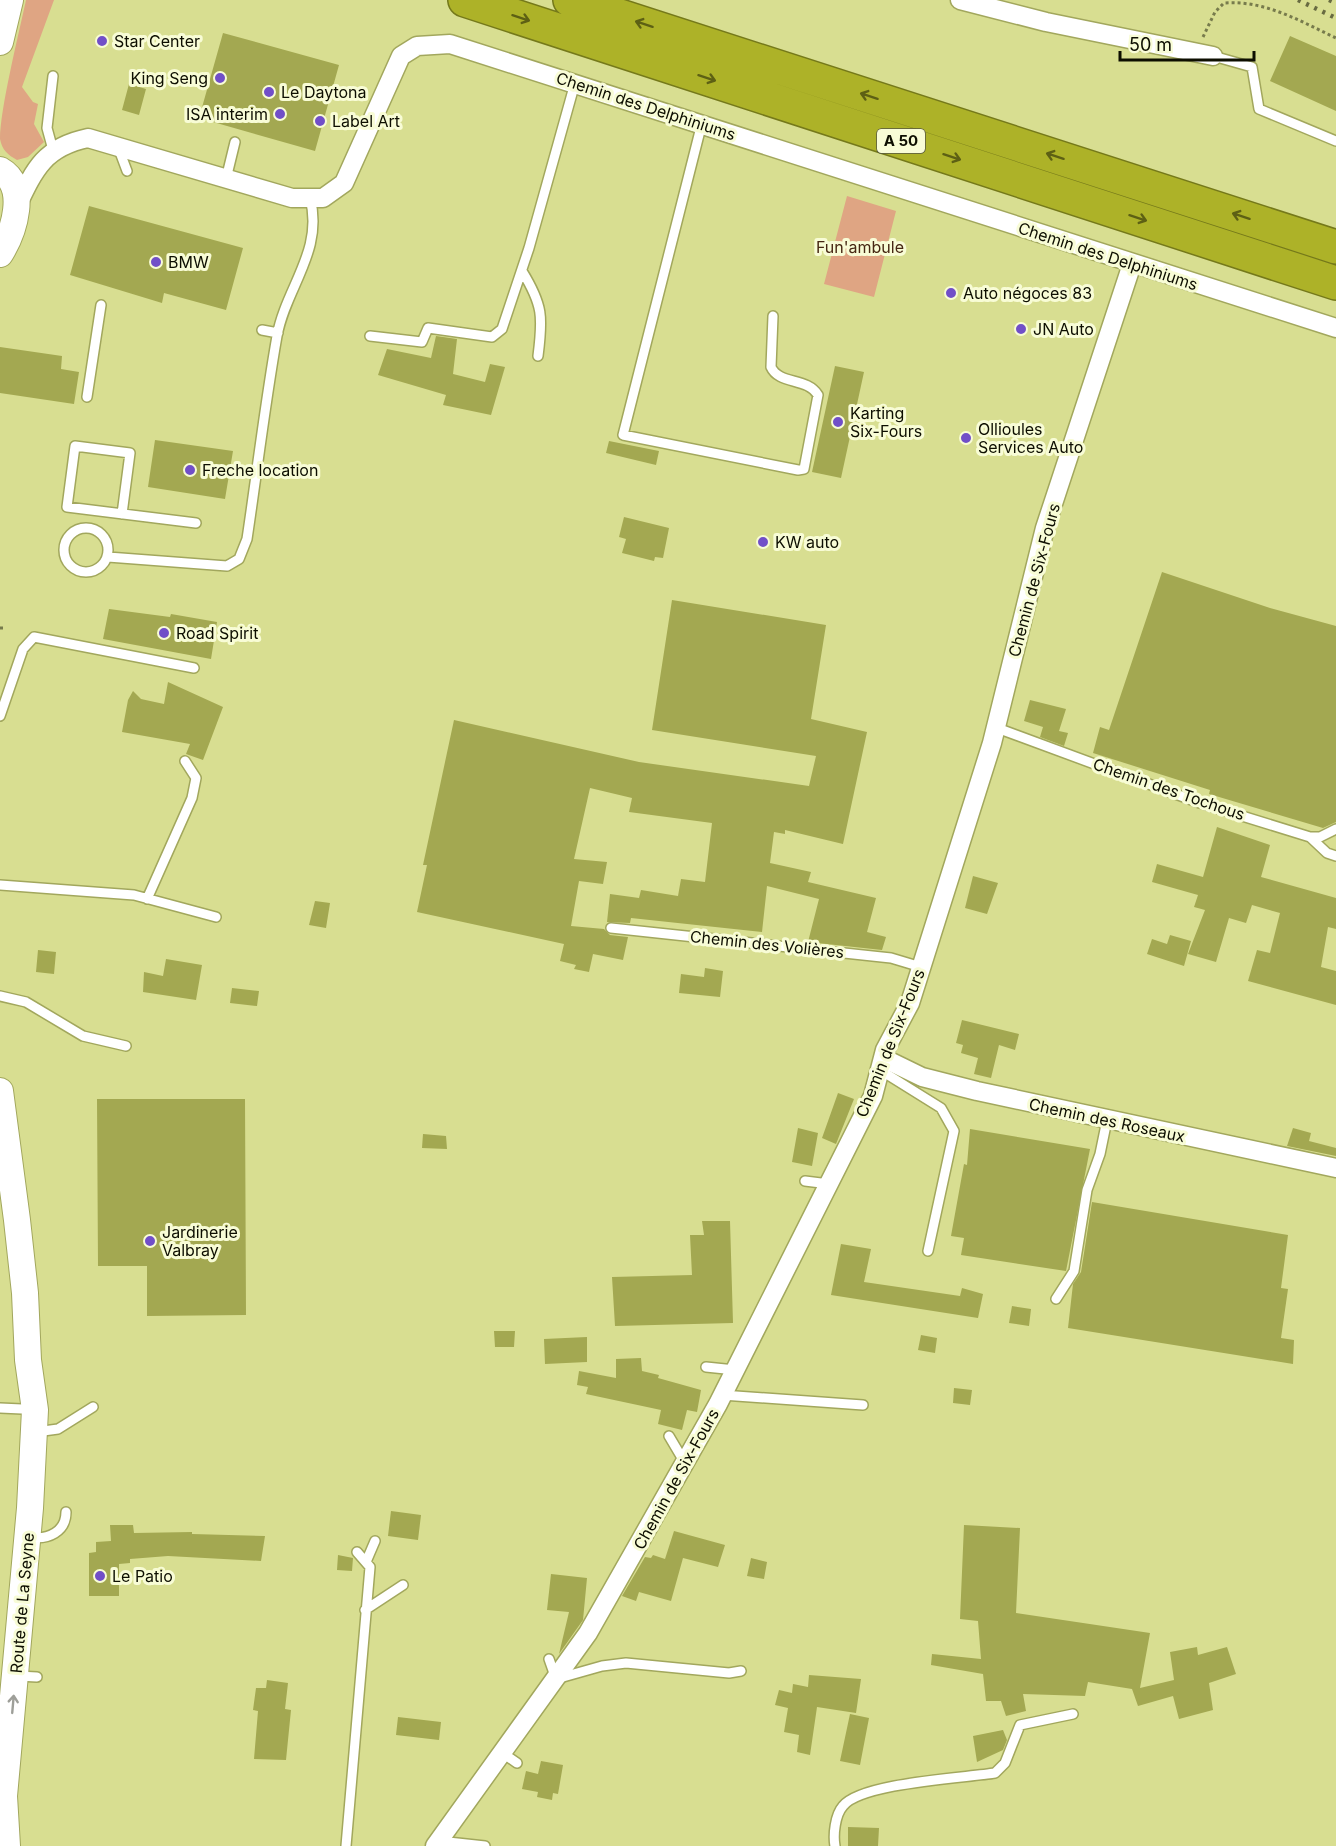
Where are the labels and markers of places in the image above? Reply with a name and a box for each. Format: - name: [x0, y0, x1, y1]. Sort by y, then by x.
- place label: Star Center: [114, 31, 200, 51]
- marker: Star Center: [95, 34, 109, 48]
- place label: King Seng: [131, 68, 208, 88]
- marker: King Seng: [213, 71, 227, 85]
- place label: Le Daytona: [281, 82, 367, 102]
- marker: Le Daytona: [262, 85, 276, 99]
- place label: ISA interim: [186, 104, 268, 124]
- marker: ISA interim: [273, 107, 287, 121]
- place label: Label Art: [332, 111, 400, 131]
- marker: Label Art: [313, 114, 327, 128]
- place label: BMW: [168, 252, 209, 272]
- marker: BMW: [149, 255, 163, 269]
- place label: Auto négoces 83: [963, 283, 1092, 303]
- marker: Auto négoces 83: [944, 286, 958, 300]
- place label: JN Auto: [1033, 319, 1094, 339]
- marker: JN Auto: [1014, 322, 1028, 336]
- place label: Karting Six-Fours: [850, 403, 922, 441]
- marker: Karting Six-Fours: [831, 415, 845, 429]
- place label: Ollioules Services Auto: [978, 419, 1083, 457]
- marker: Ollioules Services Auto: [959, 431, 973, 445]
- place label: Freche location: [202, 460, 318, 480]
- marker: Freche location: [183, 463, 197, 477]
- place label: KW auto: [775, 532, 839, 552]
- marker: KW auto: [756, 535, 770, 549]
- place label: Road Spirit: [176, 623, 258, 643]
- marker: Road Spirit: [157, 626, 171, 640]
- place label: Jardinerie Valbray: [162, 1222, 238, 1260]
- marker: Jardinerie Valbray: [143, 1234, 157, 1248]
- place label: Le Patio: [112, 1566, 173, 1586]
- marker: Le Patio: [93, 1569, 107, 1583]

